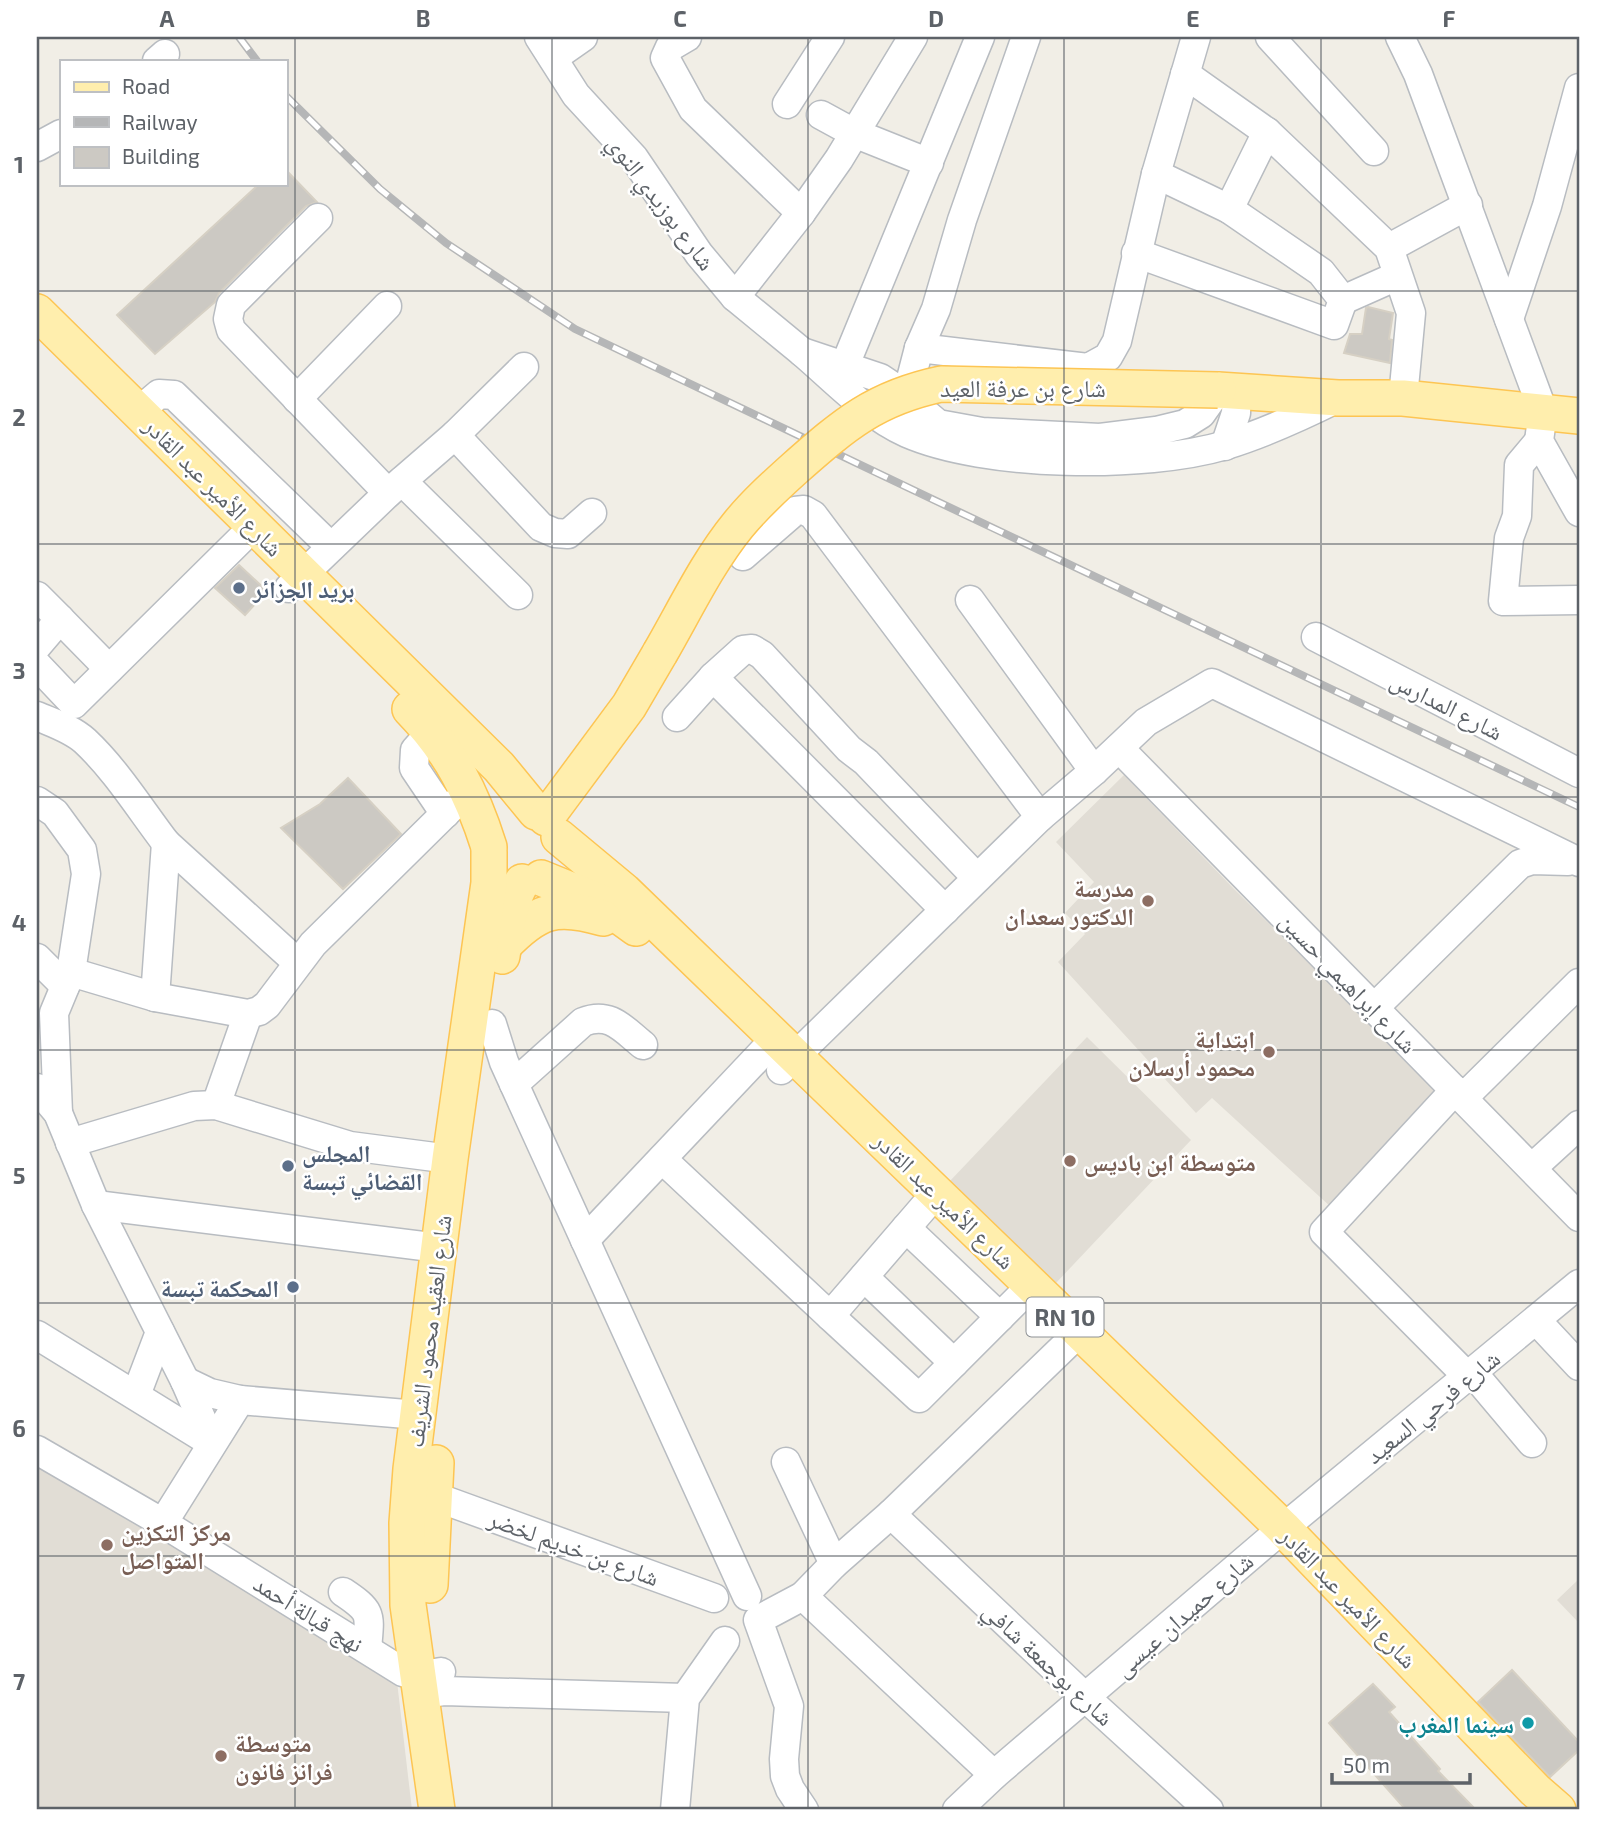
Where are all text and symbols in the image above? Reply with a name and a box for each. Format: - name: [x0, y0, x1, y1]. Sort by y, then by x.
- text: A: [159, 4, 175, 32]
- text: B: [416, 4, 430, 32]
- text: C: [673, 4, 687, 32]
- text: D: [928, 4, 944, 32]
- text: E: [1186, 4, 1200, 32]
- text: F: [1443, 4, 1456, 32]
- legend: [60, 60, 287, 186]
- text: Road: [122, 73, 170, 98]
- text: Railway: [122, 109, 198, 134]
- street label: شارع بوزيدي النوي: [597, 129, 722, 279]
- text: Building: [122, 143, 200, 168]
- text: 1: [14, 150, 24, 178]
- street label: شارع بن عرفة العيد: [940, 373, 1106, 404]
- text: 2: [12, 403, 26, 431]
- street label: شارع الأمير عبد القادر: [136, 410, 290, 563]
- place label: بريد الجزائر: [252, 574, 354, 603]
- marker: بريد الجزائر: [231, 580, 247, 596]
- text: 3: [12, 656, 26, 684]
- street label: شارع المدارس: [1385, 664, 1508, 747]
- place label: مدرسة الدكتور سعدان: [1005, 873, 1134, 931]
- marker: مدرسة الدكتور سعدان: [1140, 893, 1156, 909]
- street label: شارع إبراهيمي حسين: [1270, 905, 1424, 1063]
- text: 4: [12, 908, 26, 936]
- place label: ابتداية محمود أرسلان: [1128, 1024, 1255, 1082]
- marker: ابتداية محمود أرسلان: [1261, 1044, 1277, 1060]
- street label: شارع الأمير عبد القادر: [866, 1125, 1022, 1276]
- place label: المجلس القضائي تبسة: [302, 1138, 423, 1200]
- place label: متوسطة ابن باديس: [1084, 1147, 1256, 1177]
- marker: متوسطة ابن باديس: [1062, 1153, 1078, 1169]
- marker: المجلس القضائي تبسة: [280, 1158, 296, 1174]
- text: 5: [13, 1161, 25, 1189]
- street label: شارع العقيد محمود الشريف: [399, 1213, 459, 1449]
- place label: المحكمة تبسة: [161, 1273, 279, 1302]
- marker: المحكمة تبسة: [285, 1279, 301, 1295]
- road number: RN 10: [1026, 1298, 1104, 1336]
- street label: شارع فرحي السعيد: [1359, 1343, 1509, 1474]
- text: 6: [12, 1414, 26, 1442]
- street label: شارع بن خديم لخضر: [483, 1502, 663, 1594]
- place label: مركز التكزين المتواصل: [121, 1517, 231, 1575]
- street label: شارع الأمير عبد القادر: [1272, 1520, 1424, 1675]
- marker: مركز التكزين المتواصل: [99, 1537, 115, 1553]
- street label: شارع حميدان عيسى: [1108, 1546, 1260, 1684]
- street label: نهج قبالة أحمد: [248, 1568, 369, 1660]
- street label: شارع بوجمعة شافي: [973, 1595, 1121, 1736]
- text: 7: [13, 1667, 25, 1695]
- place label: سينما المغرب: [1398, 1709, 1514, 1738]
- marker: سينما المغرب: [1520, 1715, 1536, 1731]
- place label: متوسطة فرانز فانون: [235, 1728, 333, 1786]
- scale bar: [1332, 1742, 1471, 1786]
- marker: متوسطة فرانز فانون: [213, 1748, 229, 1764]
- text: 50 m: [1343, 1752, 1390, 1777]

